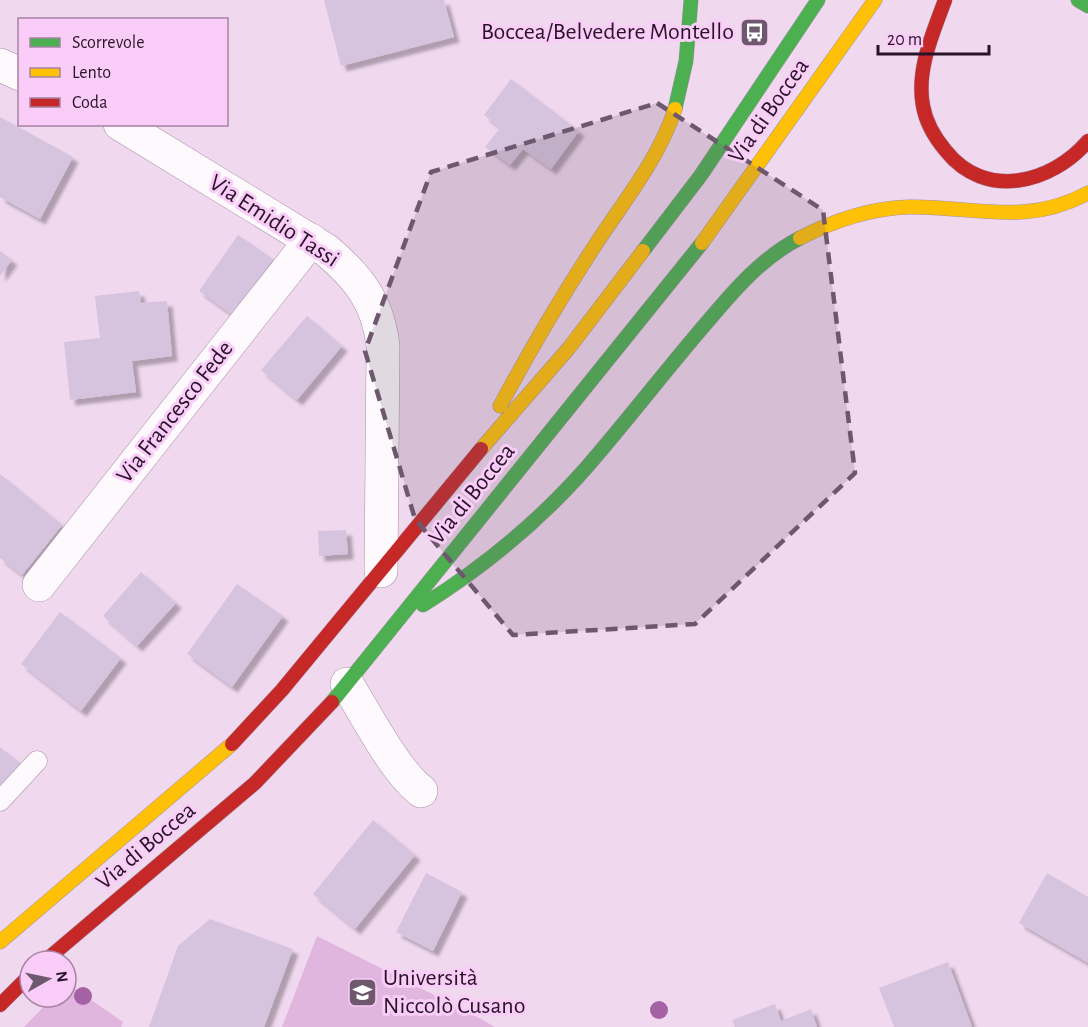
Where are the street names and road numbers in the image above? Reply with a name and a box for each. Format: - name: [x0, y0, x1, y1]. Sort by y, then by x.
- street label: Via di Boccea: [724, 54, 814, 168]
- street label: Via Emidio Tassi: [205, 170, 343, 272]
- street label: Via Francesco Fede: [112, 336, 238, 488]
- street label: Via di Boccea: [424, 439, 520, 549]
- street label: Via di Boccea: [92, 798, 200, 894]

